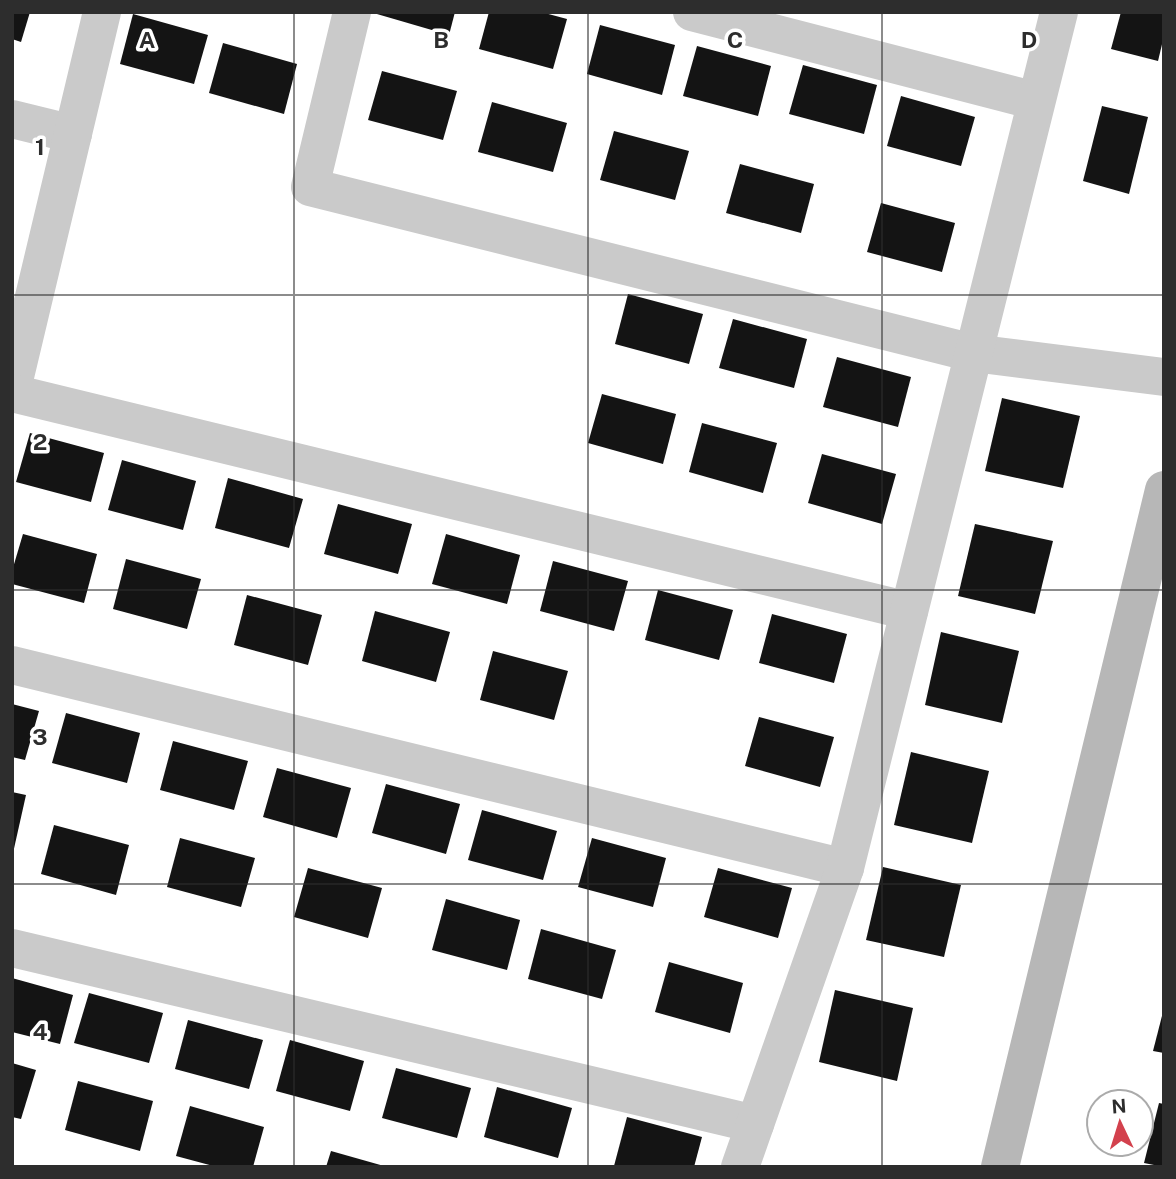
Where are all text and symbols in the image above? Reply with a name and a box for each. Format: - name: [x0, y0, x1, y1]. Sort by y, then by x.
- text: A: [139, 26, 156, 53]
- text: B: [433, 26, 449, 53]
- text: C: [727, 26, 743, 53]
- text: D: [1021, 26, 1037, 53]
- text: 1: [35, 133, 45, 160]
- text: 2: [33, 428, 47, 455]
- text: 3: [32, 723, 48, 750]
- text: 4: [32, 1018, 48, 1045]
- north arrow: [1085, 1088, 1155, 1158]
- text: N: [1111, 1095, 1127, 1118]

